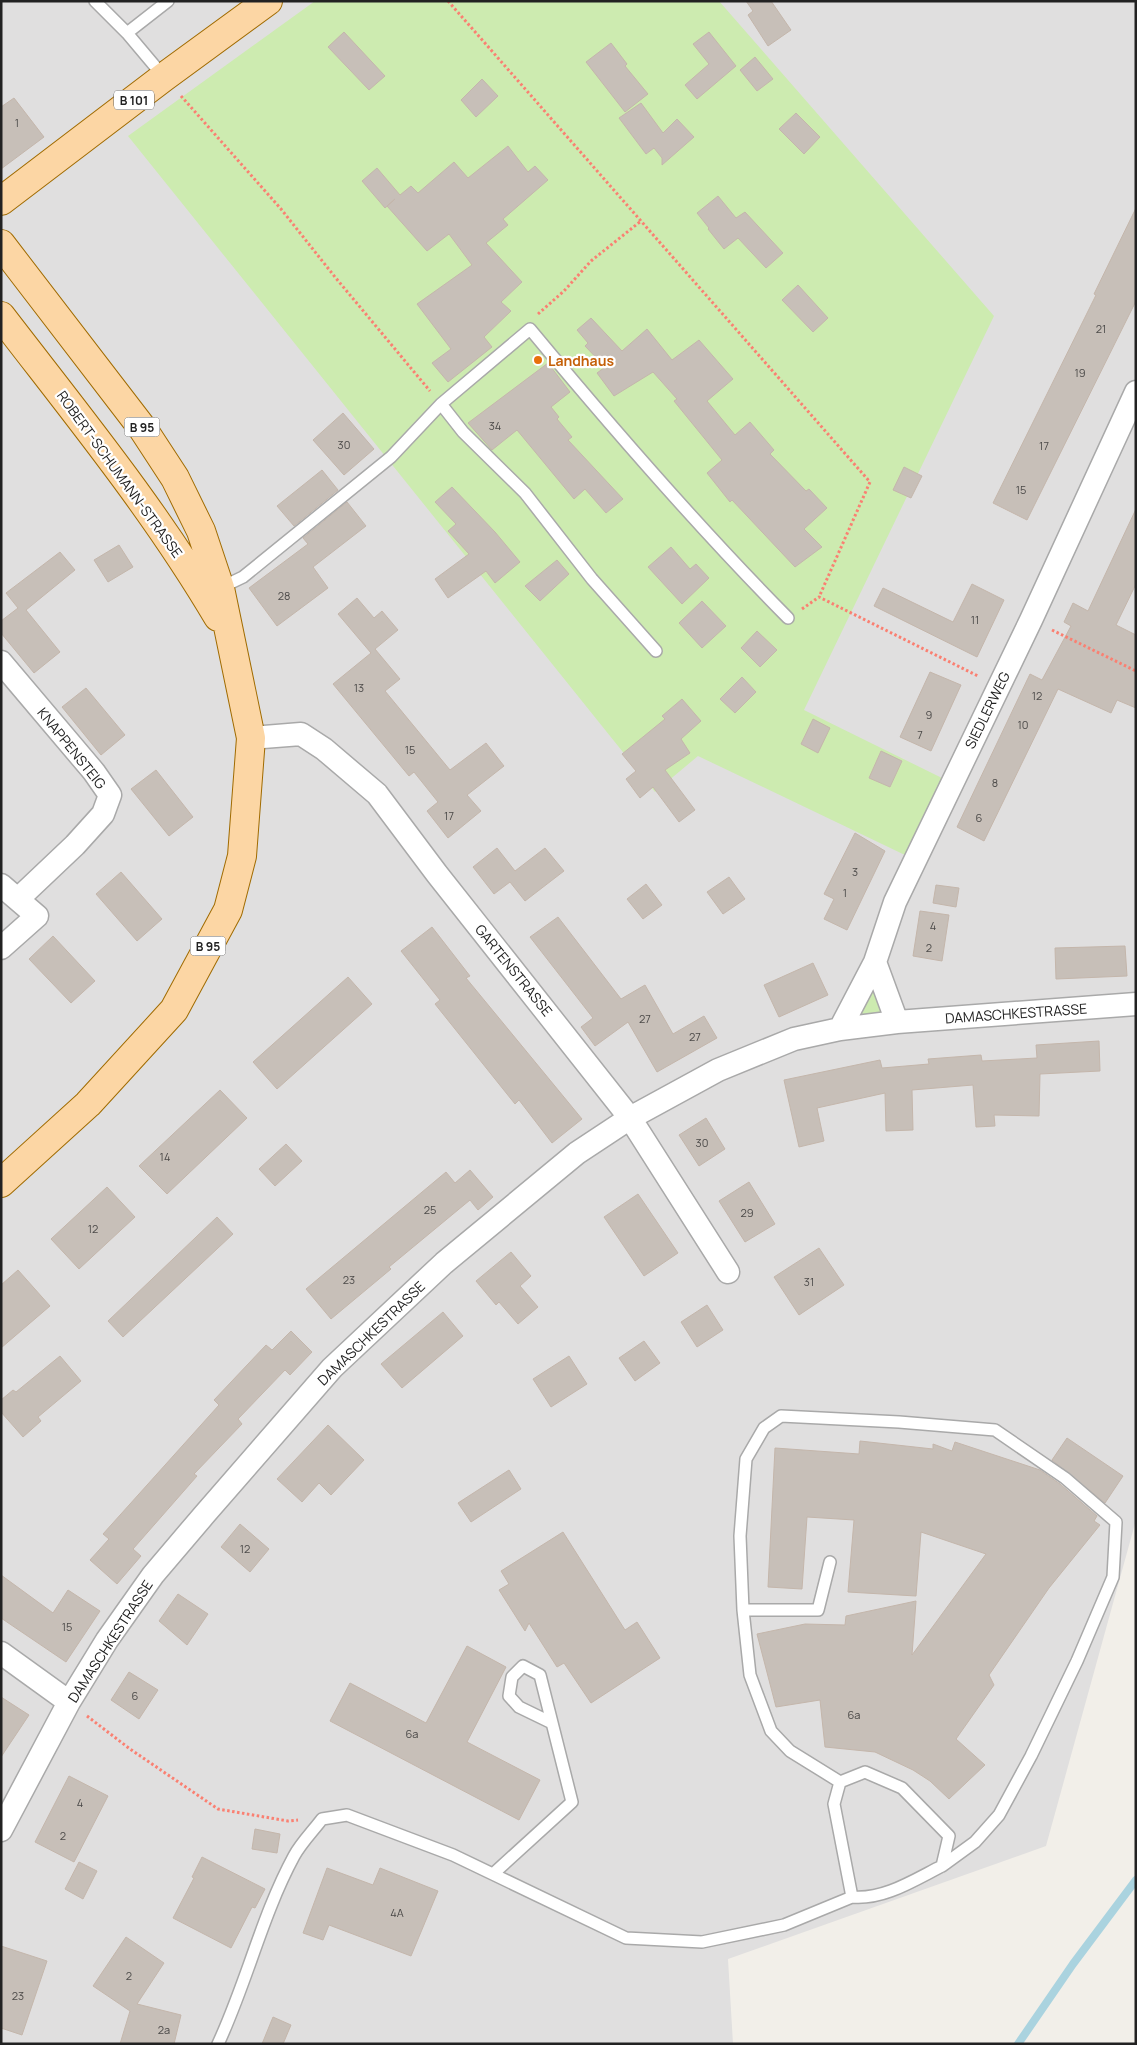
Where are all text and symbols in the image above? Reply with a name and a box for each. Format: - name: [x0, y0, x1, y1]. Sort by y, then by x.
- road number: B 101: [114, 90, 154, 110]
- house number: 1: [15, 115, 19, 130]
- house number: 21: [1096, 321, 1106, 336]
- place label: Landhaus: [548, 351, 614, 370]
- marker: Landhaus: [532, 354, 544, 366]
- house number: 19: [1074, 365, 1086, 380]
- street label: ROBERT-SCHUMANN-STRASSE: [53, 387, 187, 561]
- road number: B 95: [124, 418, 160, 437]
- house number: 34: [489, 418, 501, 433]
- house number: 30: [338, 437, 350, 452]
- house number: 17: [1039, 438, 1049, 453]
- house number: 15: [1016, 482, 1026, 497]
- house number: 28: [278, 588, 290, 603]
- house number: 11: [971, 612, 979, 627]
- street label: SIEDLERWEG: [960, 668, 1014, 752]
- house number: 13: [354, 680, 364, 695]
- house number: 12: [1032, 688, 1042, 703]
- street label: KNAPPENSTEIG: [33, 703, 111, 793]
- house number: 9: [926, 707, 933, 722]
- house number: 10: [1017, 717, 1029, 732]
- house number: 7: [917, 727, 923, 742]
- house number: 15: [405, 742, 415, 757]
- house number: 8: [992, 775, 998, 790]
- house number: 17: [444, 808, 454, 823]
- house number: 6: [976, 810, 983, 825]
- house number: 3: [852, 864, 858, 879]
- house number: 1: [843, 885, 847, 900]
- house number: 4: [930, 918, 936, 933]
- street label: GARTENSTRASSE: [471, 920, 557, 1020]
- road number: B 95: [190, 936, 226, 956]
- house number: 2: [926, 940, 932, 955]
- street label: DAMASCHKESTRASSE: [944, 999, 1088, 1027]
- house number: 27: [639, 1011, 651, 1026]
- house number: 27: [689, 1029, 701, 1044]
- house number: 30: [696, 1135, 708, 1150]
- house number: 14: [160, 1149, 170, 1164]
- house number: 25: [424, 1202, 436, 1217]
- house number: 29: [740, 1205, 754, 1220]
- house number: 12: [88, 1221, 98, 1236]
- house number: 23: [343, 1272, 355, 1287]
- house number: 31: [804, 1274, 814, 1289]
- street label: DAMASCHKESTRASSE: [313, 1277, 429, 1389]
- house number: 12: [240, 1541, 250, 1556]
- street label: DAMASCHKESTRASSE: [63, 1576, 157, 1706]
- house number: 15: [62, 1619, 72, 1634]
- house number: 6: [132, 1688, 139, 1703]
- house number: 6a: [848, 1707, 860, 1722]
- house number: 6a: [406, 1726, 418, 1741]
- house number: 4: [77, 1795, 83, 1810]
- house number: 2: [60, 1828, 66, 1843]
- house number: 4A: [390, 1905, 404, 1920]
- house number: 2: [126, 1968, 132, 1983]
- house number: 23: [12, 1988, 24, 2003]
- house number: 2a: [158, 2022, 170, 2037]

